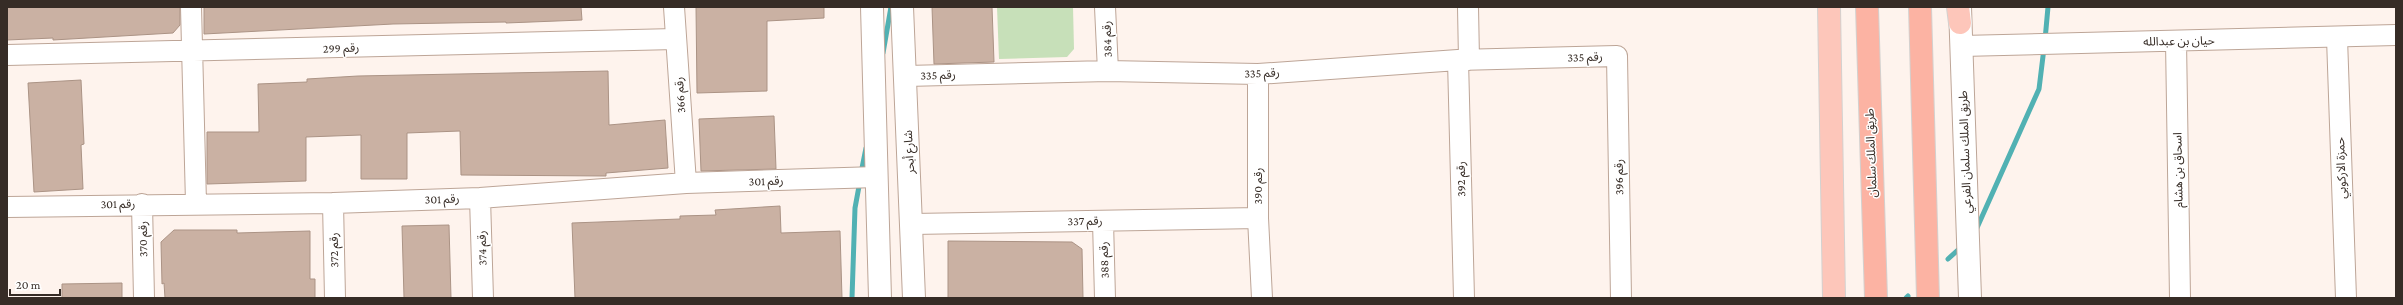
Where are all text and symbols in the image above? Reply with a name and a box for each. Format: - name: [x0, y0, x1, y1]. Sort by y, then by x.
- street label: رقم 384: [1099, 20, 1117, 58]
- street label: حيان بن عبدالله: [2143, 33, 2215, 49]
- street label: رقم 299: [323, 40, 359, 58]
- street label: رقم 335: [1567, 49, 1603, 67]
- street label: رقم 335: [1244, 65, 1280, 83]
- street label: رقم 335: [920, 67, 956, 85]
- street label: رقم 366: [672, 76, 690, 114]
- street label: طريق الملك سلمان الفرعي: [1956, 90, 1977, 214]
- street label: طريق الملك سلمان: [1862, 108, 1881, 198]
- street label: شارع أبحر: [900, 130, 919, 175]
- street label: اسحاق بن هشام: [2170, 132, 2188, 208]
- street label: حمزة الاركوبي: [2333, 137, 2352, 199]
- street label: رقم 396: [1612, 159, 1628, 195]
- street label: رقم 392: [1454, 161, 1470, 197]
- street label: رقم 390: [1251, 168, 1267, 204]
- street label: رقم 301: [748, 173, 784, 191]
- street label: رقم 301: [424, 191, 460, 209]
- street label: رقم 301: [100, 197, 136, 213]
- street label: رقم 337: [1067, 214, 1103, 230]
- street label: رقم 370: [136, 221, 152, 257]
- street label: رقم 374: [474, 230, 492, 266]
- street label: رقم 372: [327, 232, 343, 268]
- street label: رقم 388: [1096, 241, 1114, 279]
- scale bar: [10, 271, 60, 297]
- text: 20 m: [16, 278, 41, 292]

